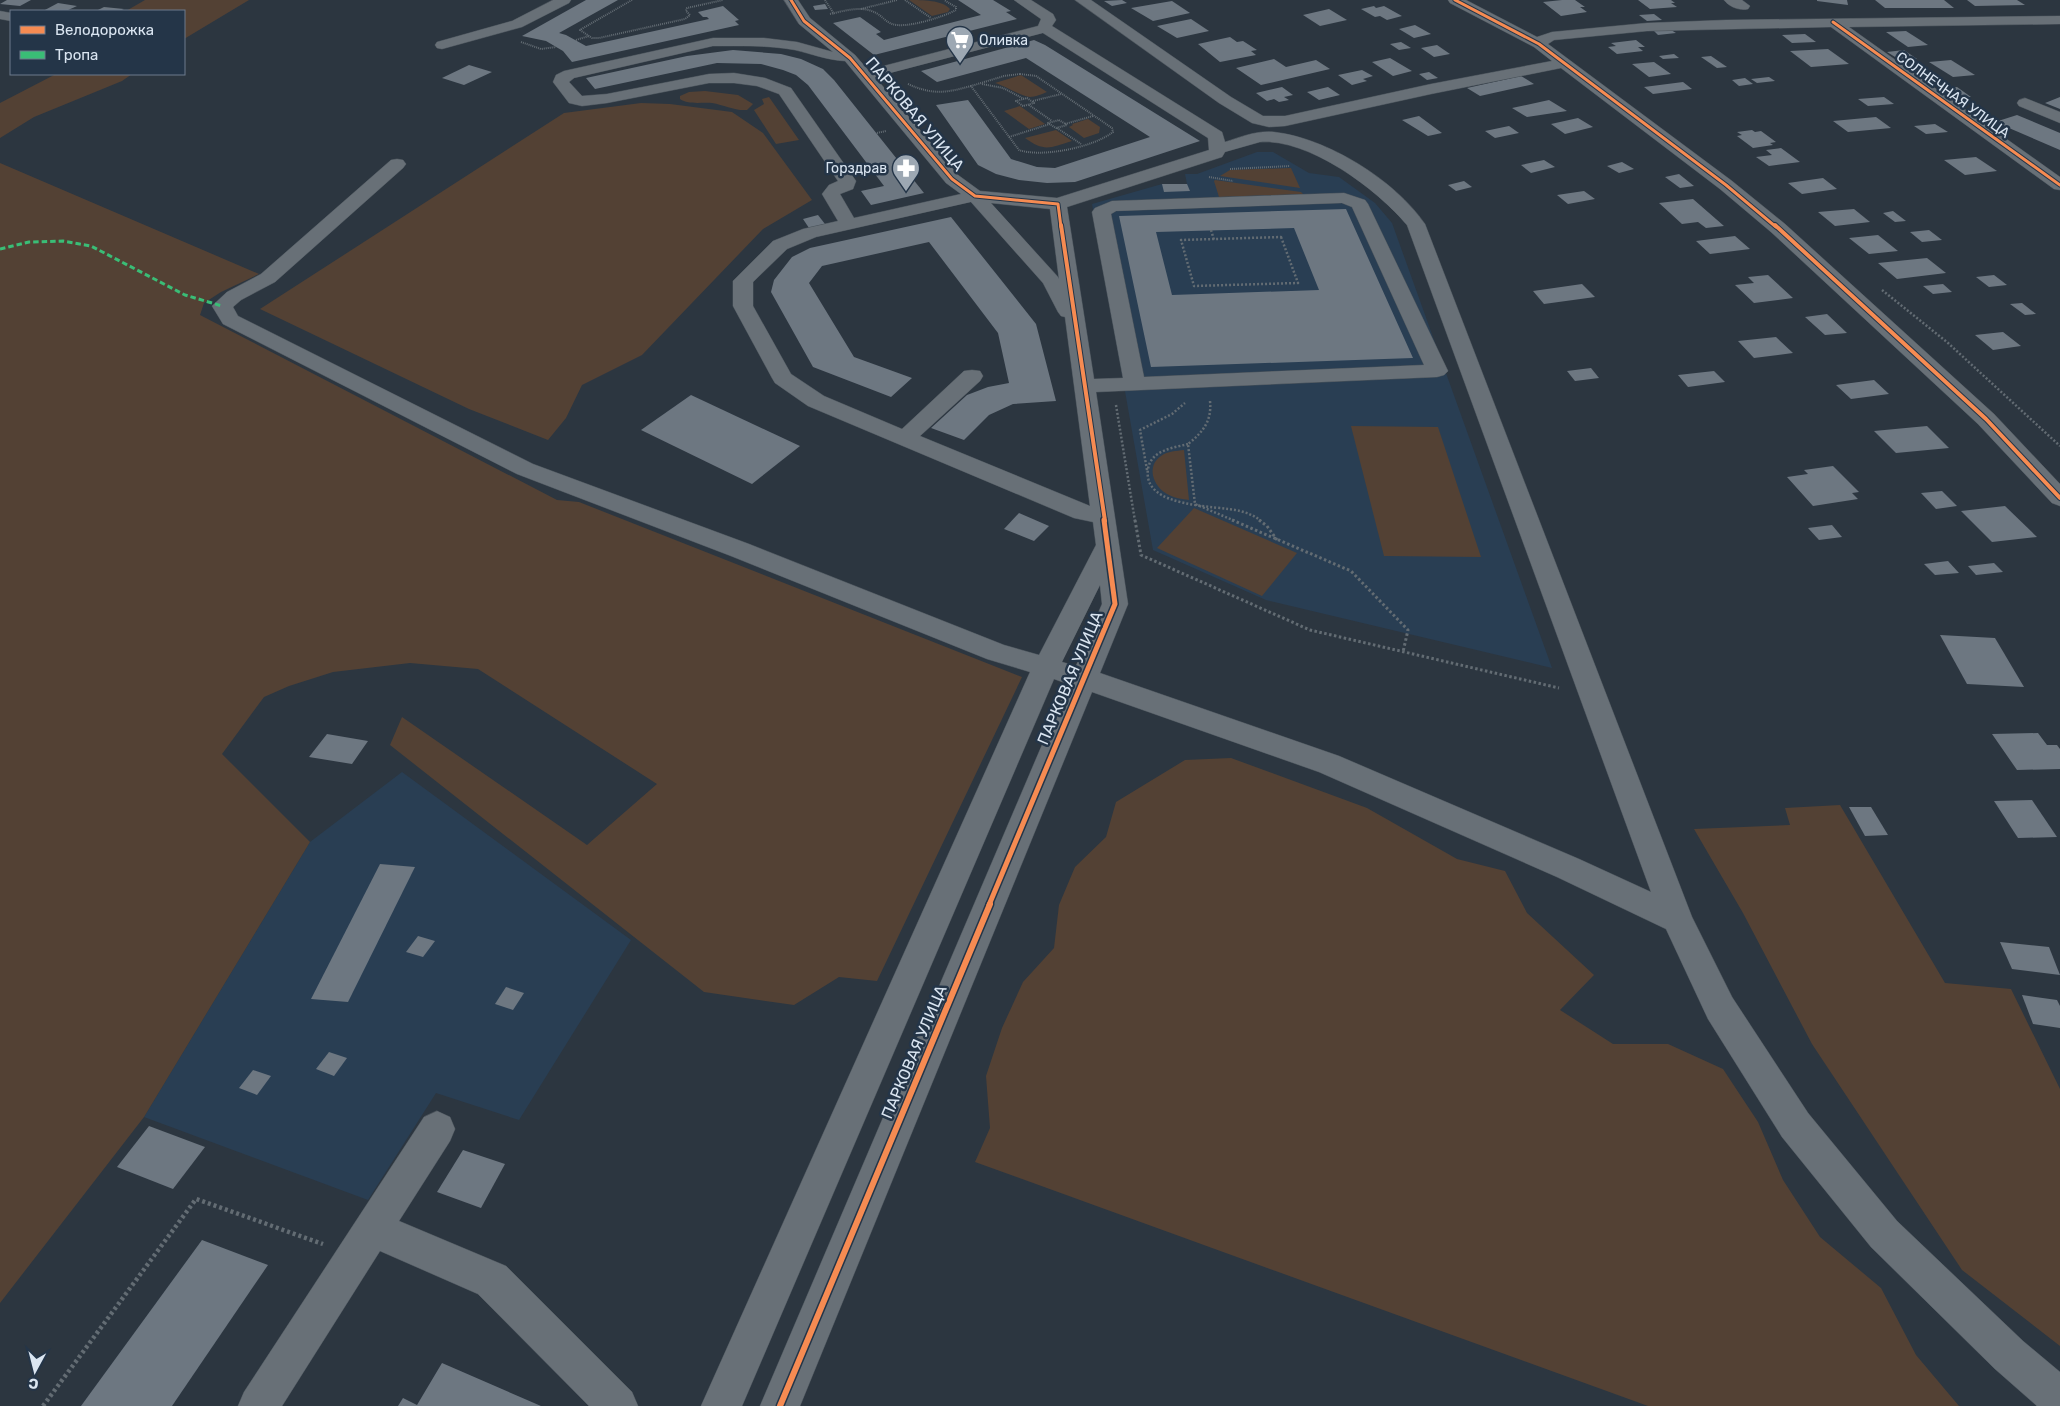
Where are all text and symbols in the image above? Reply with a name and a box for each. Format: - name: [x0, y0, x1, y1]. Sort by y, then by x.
- legend: [10, 10, 185, 75]
- text: Велодорожка: [55, 21, 154, 39]
- supermarket icon: Оливка: [945, 25, 975, 64]
- place label: Оливка: [979, 32, 1028, 49]
- text: Тропа: [55, 46, 98, 64]
- street label: СОЛНЕЧНАЯ УЛИЦА: [1893, 48, 2013, 142]
- street label: ПАРКОВАЯ УЛИЦА: [862, 53, 969, 175]
- pharmacy icon: Горздрав: [891, 153, 921, 192]
- place label: Горздрав: [826, 160, 887, 177]
- street label: ПАРКОВАЯ УЛИЦА: [1033, 608, 1107, 748]
- street label: ПАРКОВАЯ УЛИЦА: [877, 982, 951, 1122]
- north arrow: [10, 1346, 60, 1396]
- text: С: [27, 1374, 39, 1392]

